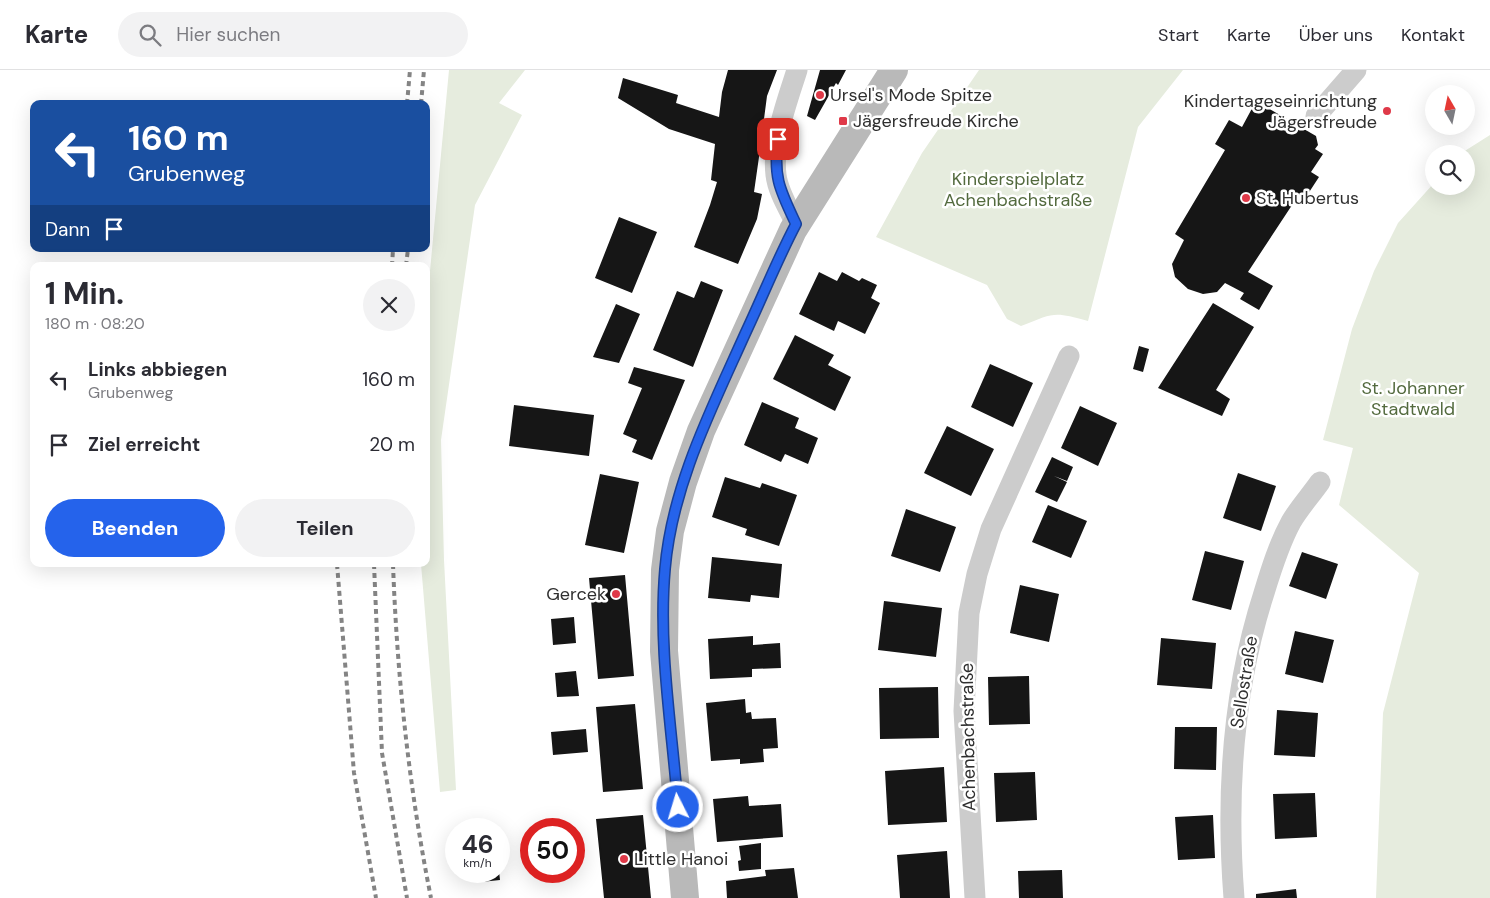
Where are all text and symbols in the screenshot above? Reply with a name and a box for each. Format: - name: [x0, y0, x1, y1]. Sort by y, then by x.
- search box: [118, 12, 468, 57]
- text: Karte: [25, 19, 88, 50]
- icon: search: [136, 21, 164, 49]
- text: Hier suchen: [176, 22, 281, 47]
- text: Start: [1158, 23, 1199, 47]
- text: Karte: [1227, 23, 1271, 47]
- text: Über uns: [1299, 23, 1373, 47]
- text: Kontakt: [1401, 23, 1465, 47]
- place label: Ursel's Mode Spitze: [830, 83, 992, 107]
- north arrow: [1425, 85, 1475, 135]
- map controls: [1425, 85, 1475, 195]
- marker: Ursel's Mode Spitze: [814, 89, 826, 101]
- place label: Kindertageseinrichtung Jägersfreude: [1184, 89, 1377, 134]
- marker: Kindertageseinrichtung Jägersfreude: [1381, 105, 1393, 117]
- place label: Jägersfreude Kirche: [853, 109, 1019, 133]
- text: 160 m: [128, 115, 229, 161]
- marker: Jägersfreude Kirche: [837, 115, 849, 127]
- pin: [757, 118, 799, 160]
- icon: left: [45, 120, 110, 185]
- icon: arrive: [764, 125, 792, 153]
- button: search: [1425, 145, 1475, 195]
- text: Grubenweg: [128, 159, 245, 188]
- park label: Kinderspielplatz Achenbachstraße: [944, 167, 1092, 212]
- place label: St. Hubertus: [1256, 186, 1359, 210]
- marker: St. Hubertus: [1240, 192, 1252, 204]
- icon: arrive: [100, 215, 128, 243]
- text: Dann: [45, 217, 90, 242]
- text: 1 Min.: [45, 274, 124, 313]
- button: close: [363, 279, 415, 331]
- text: 180 m · 08:20: [45, 313, 145, 334]
- text: Links abbiegen: [88, 357, 227, 382]
- icon: left: [45, 366, 73, 394]
- text: 160 m: [362, 367, 415, 392]
- park label: St. Johanner Stadtwald: [1361, 376, 1465, 421]
- text: Grubenweg: [88, 382, 173, 403]
- icon: arrive: [45, 431, 73, 459]
- text: Ziel erreicht: [88, 432, 200, 457]
- text: 20 m: [369, 432, 415, 457]
- button: Beenden: [45, 499, 225, 557]
- button: Teilen: [235, 499, 415, 557]
- place label: Gercek: [546, 582, 606, 606]
- marker: Gercek: [610, 588, 622, 600]
- street label: Sellostraße: [1225, 634, 1263, 730]
- street label: Achenbachstraße: [955, 663, 981, 811]
- position arrow: [651, 780, 703, 832]
- speed limit sign: 50: [520, 818, 585, 883]
- text: 46: [461, 828, 494, 861]
- place label: Little Hanoi: [634, 847, 728, 871]
- marker: Little Hanoi: [618, 853, 630, 865]
- text: km/h: [463, 855, 492, 871]

